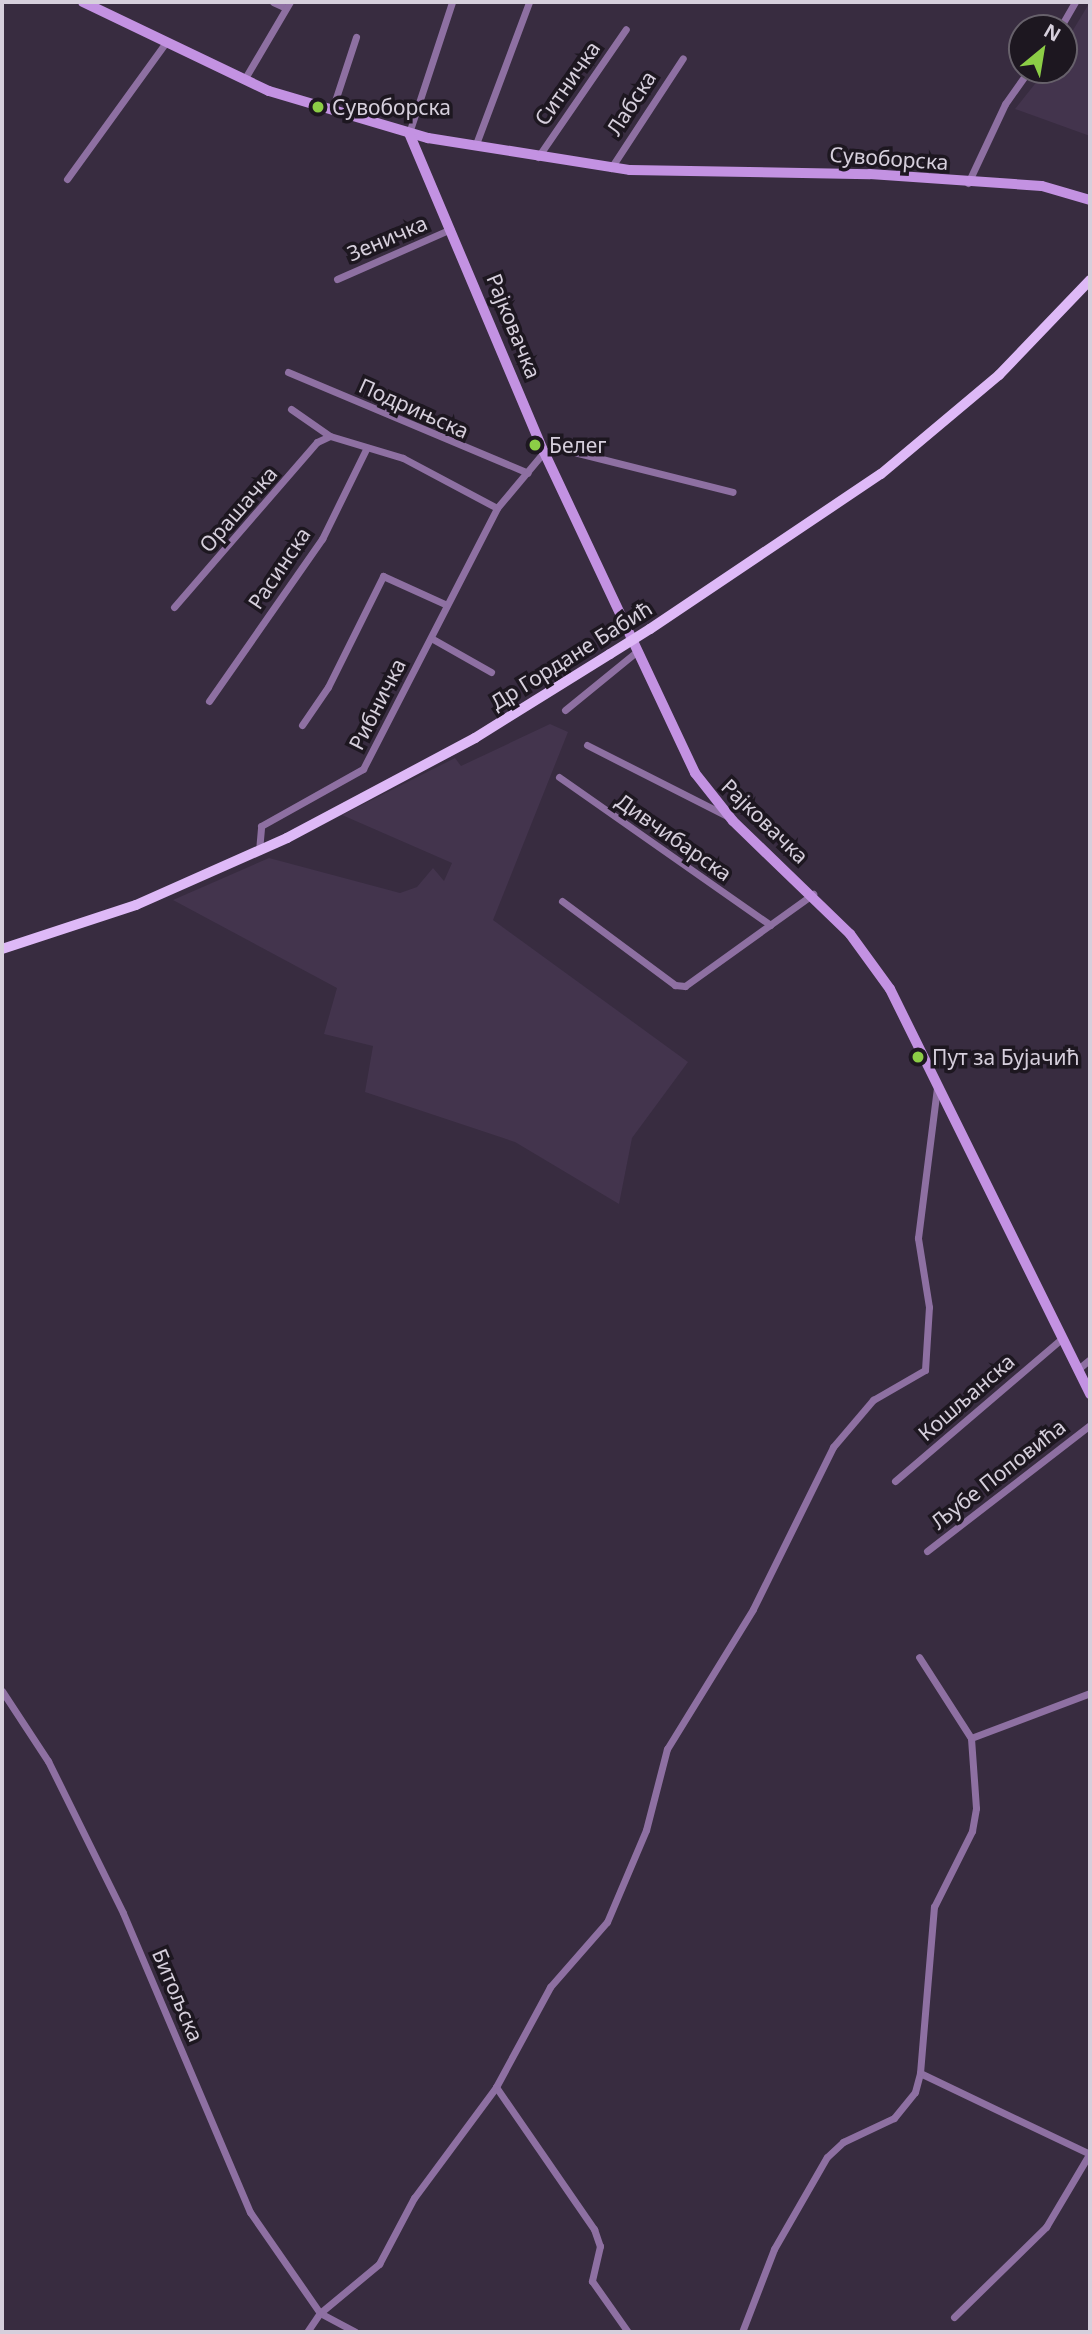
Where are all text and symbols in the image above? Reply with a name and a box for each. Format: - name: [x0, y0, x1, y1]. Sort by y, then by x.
- north arrow: [1008, 14, 1078, 84]
- text: N: [1039, 17, 1066, 48]
- street label: Ситничка: [529, 36, 605, 130]
- street label: Лабска: [601, 66, 661, 140]
- place label: Сувоборска: [332, 94, 451, 120]
- marker: Сувоборска: [310, 99, 326, 115]
- street label: Сувоборска: [829, 141, 949, 175]
- street label: Зеничка: [343, 210, 431, 266]
- street label: Рајковачка: [482, 270, 546, 382]
- street label: Подрињска: [355, 373, 473, 443]
- place label: Белег: [549, 432, 607, 458]
- marker: Белег: [527, 437, 543, 453]
- street label: Орашачка: [194, 461, 282, 557]
- street label: Расинска: [243, 522, 315, 614]
- street label: Др Гордане Бабић: [486, 595, 656, 715]
- street label: Рибничка: [343, 654, 411, 754]
- street label: Рајковачка: [716, 773, 814, 869]
- street label: Дивчибарска: [611, 788, 737, 886]
- place label: Пут за Бујачић: [932, 1044, 1080, 1070]
- marker: Пут за Бујачић: [910, 1049, 926, 1065]
- street label: Кошљанска: [913, 1348, 1019, 1446]
- street label: Љубе Поповића: [926, 1414, 1070, 1534]
- street label: Битољска: [147, 1945, 209, 2045]

